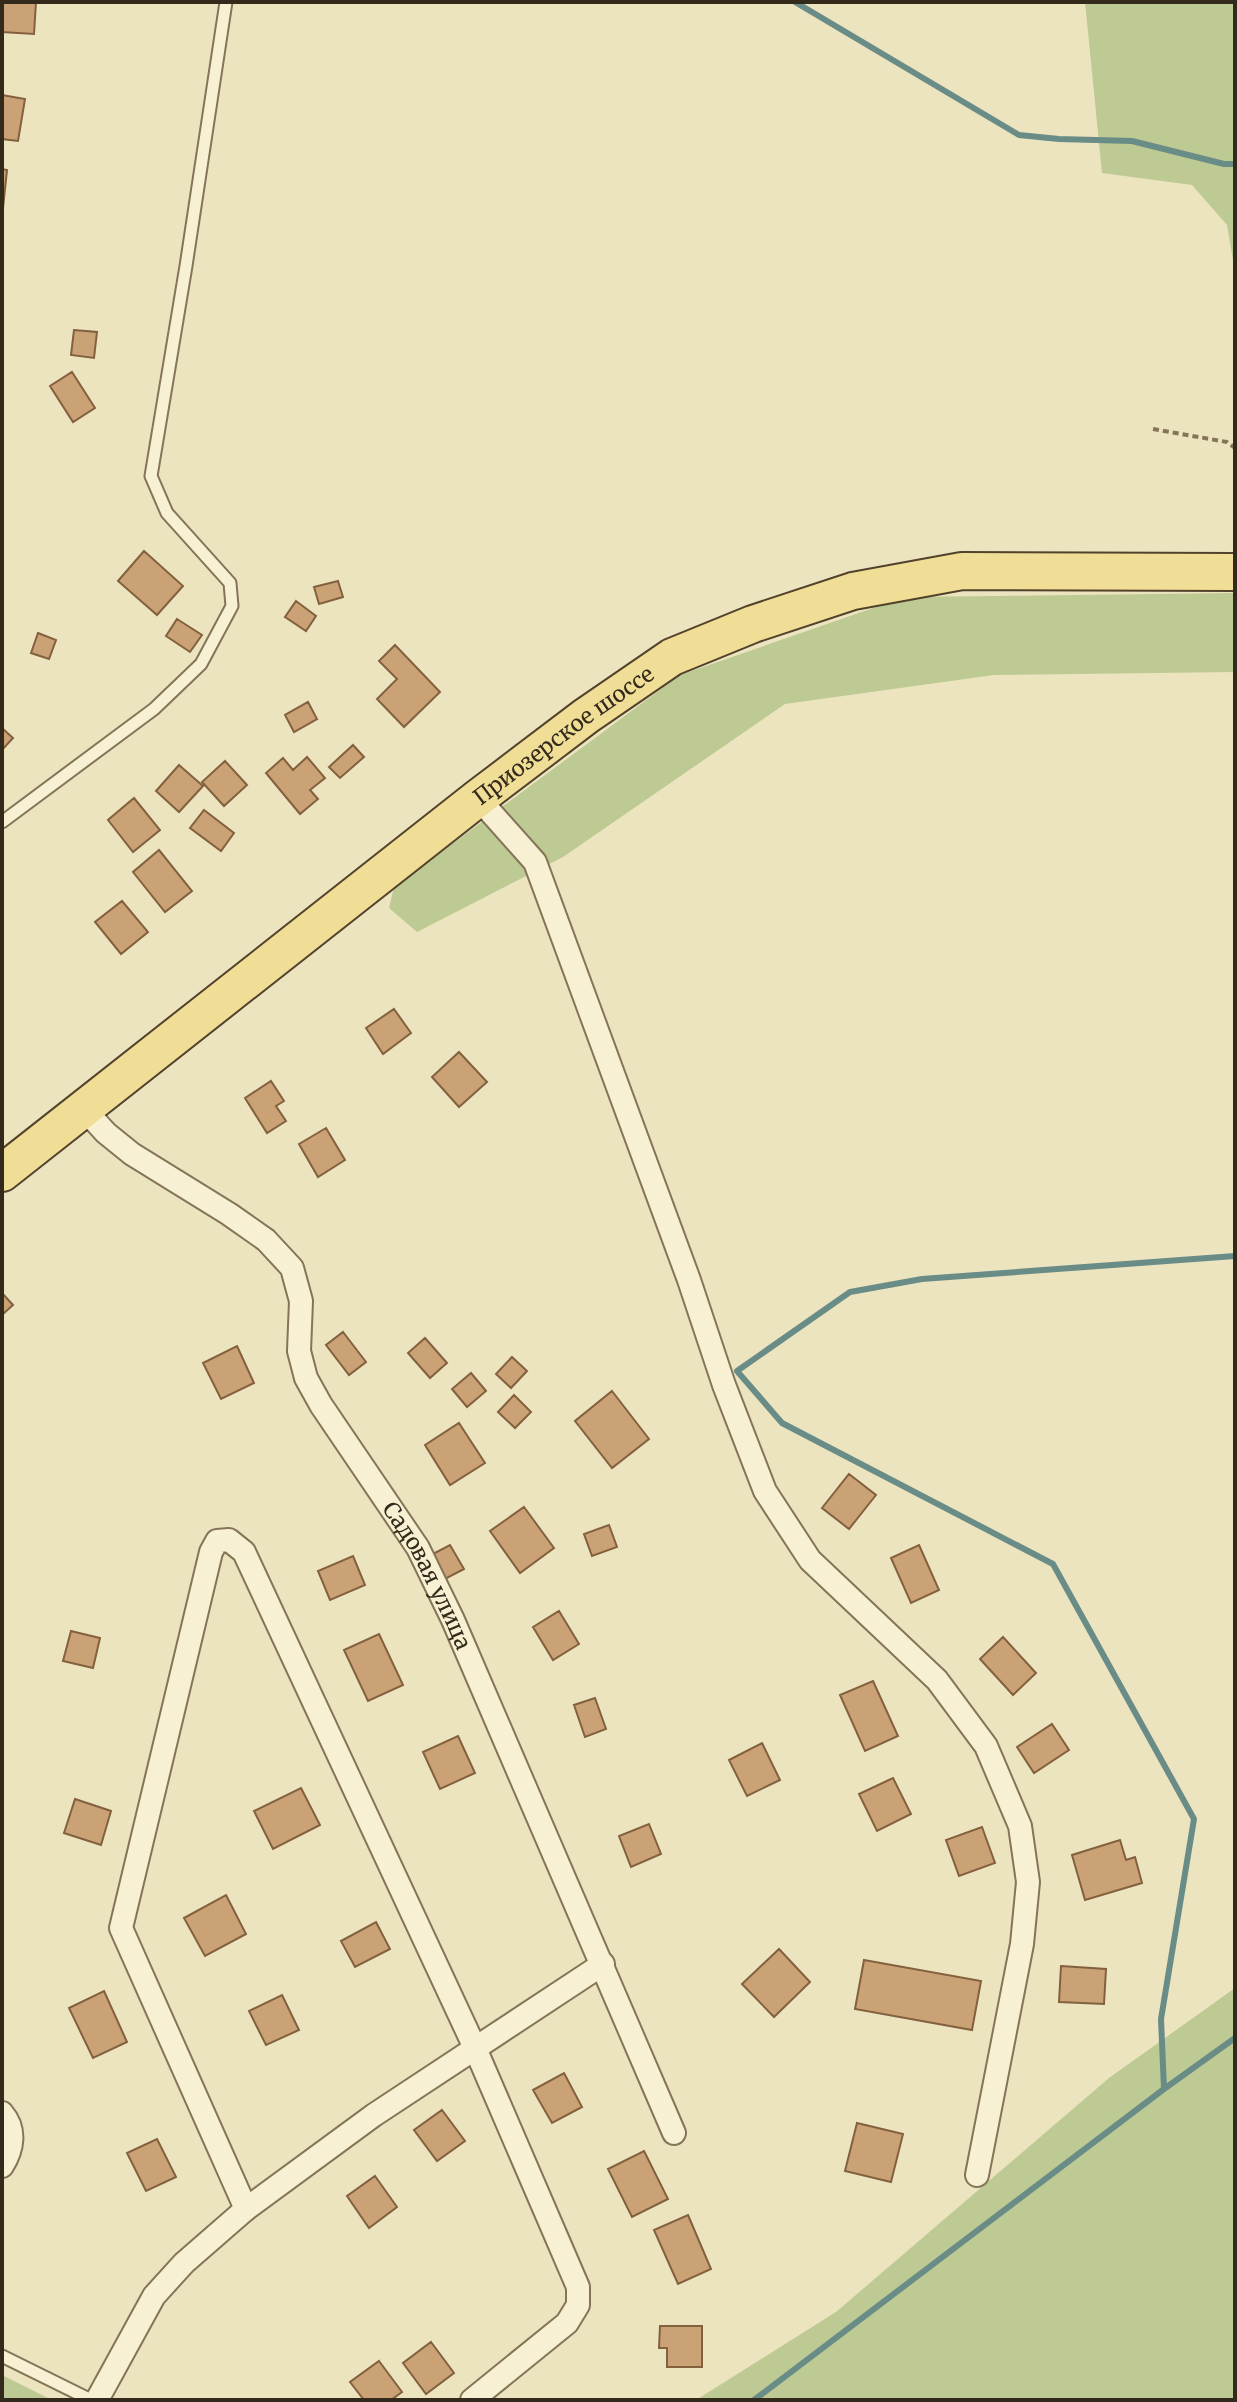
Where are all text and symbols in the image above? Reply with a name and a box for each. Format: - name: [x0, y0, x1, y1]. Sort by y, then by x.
- street label: Приозерское шоссе: [467, 660, 659, 811]
- street label: Садовая улица: [377, 1496, 478, 1654]

